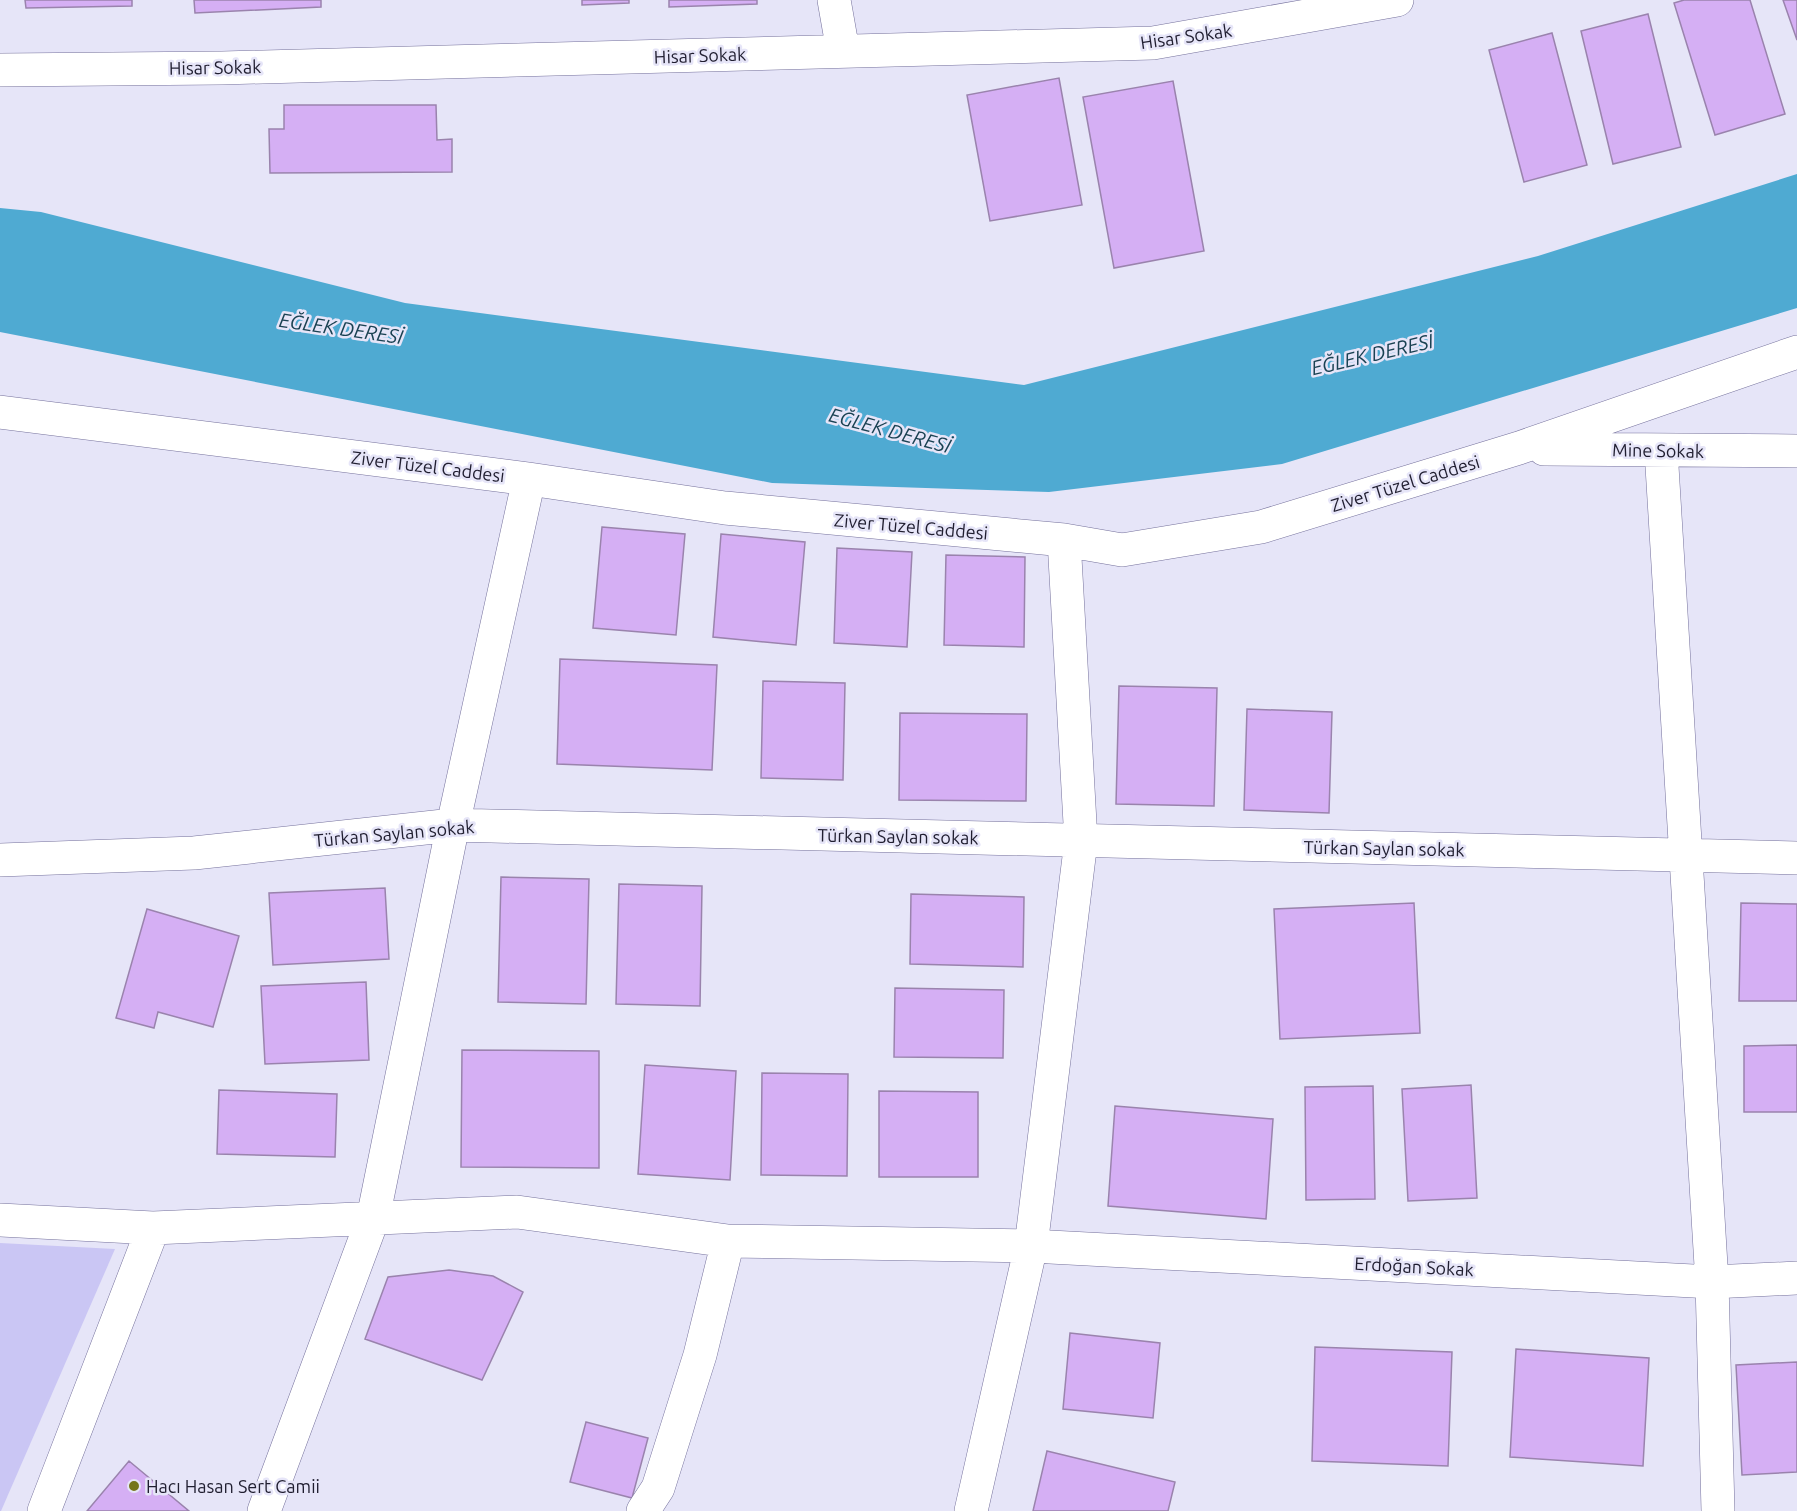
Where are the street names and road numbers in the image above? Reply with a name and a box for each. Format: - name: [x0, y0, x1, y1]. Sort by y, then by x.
- street label: Hisar Sokak: [1139, 20, 1233, 52]
- street label: Hisar Sokak: [654, 43, 746, 67]
- street label: Hisar Sokak: [169, 56, 261, 78]
- street label: Mine Sokak: [1612, 439, 1704, 461]
- street label: Ziver Tüzel Caddesi: [350, 447, 506, 485]
- street label: Ziver Tüzel Caddesi: [1328, 451, 1482, 515]
- street label: Ziver Tüzel Caddesi: [833, 509, 989, 543]
- street label: Türkan Saylan sokak: [313, 816, 475, 850]
- street label: Türkan Saylan sokak: [817, 825, 979, 847]
- street label: Türkan Saylan sokak: [1303, 837, 1465, 859]
- street label: Erdoğan Sokak: [1354, 1253, 1474, 1279]

